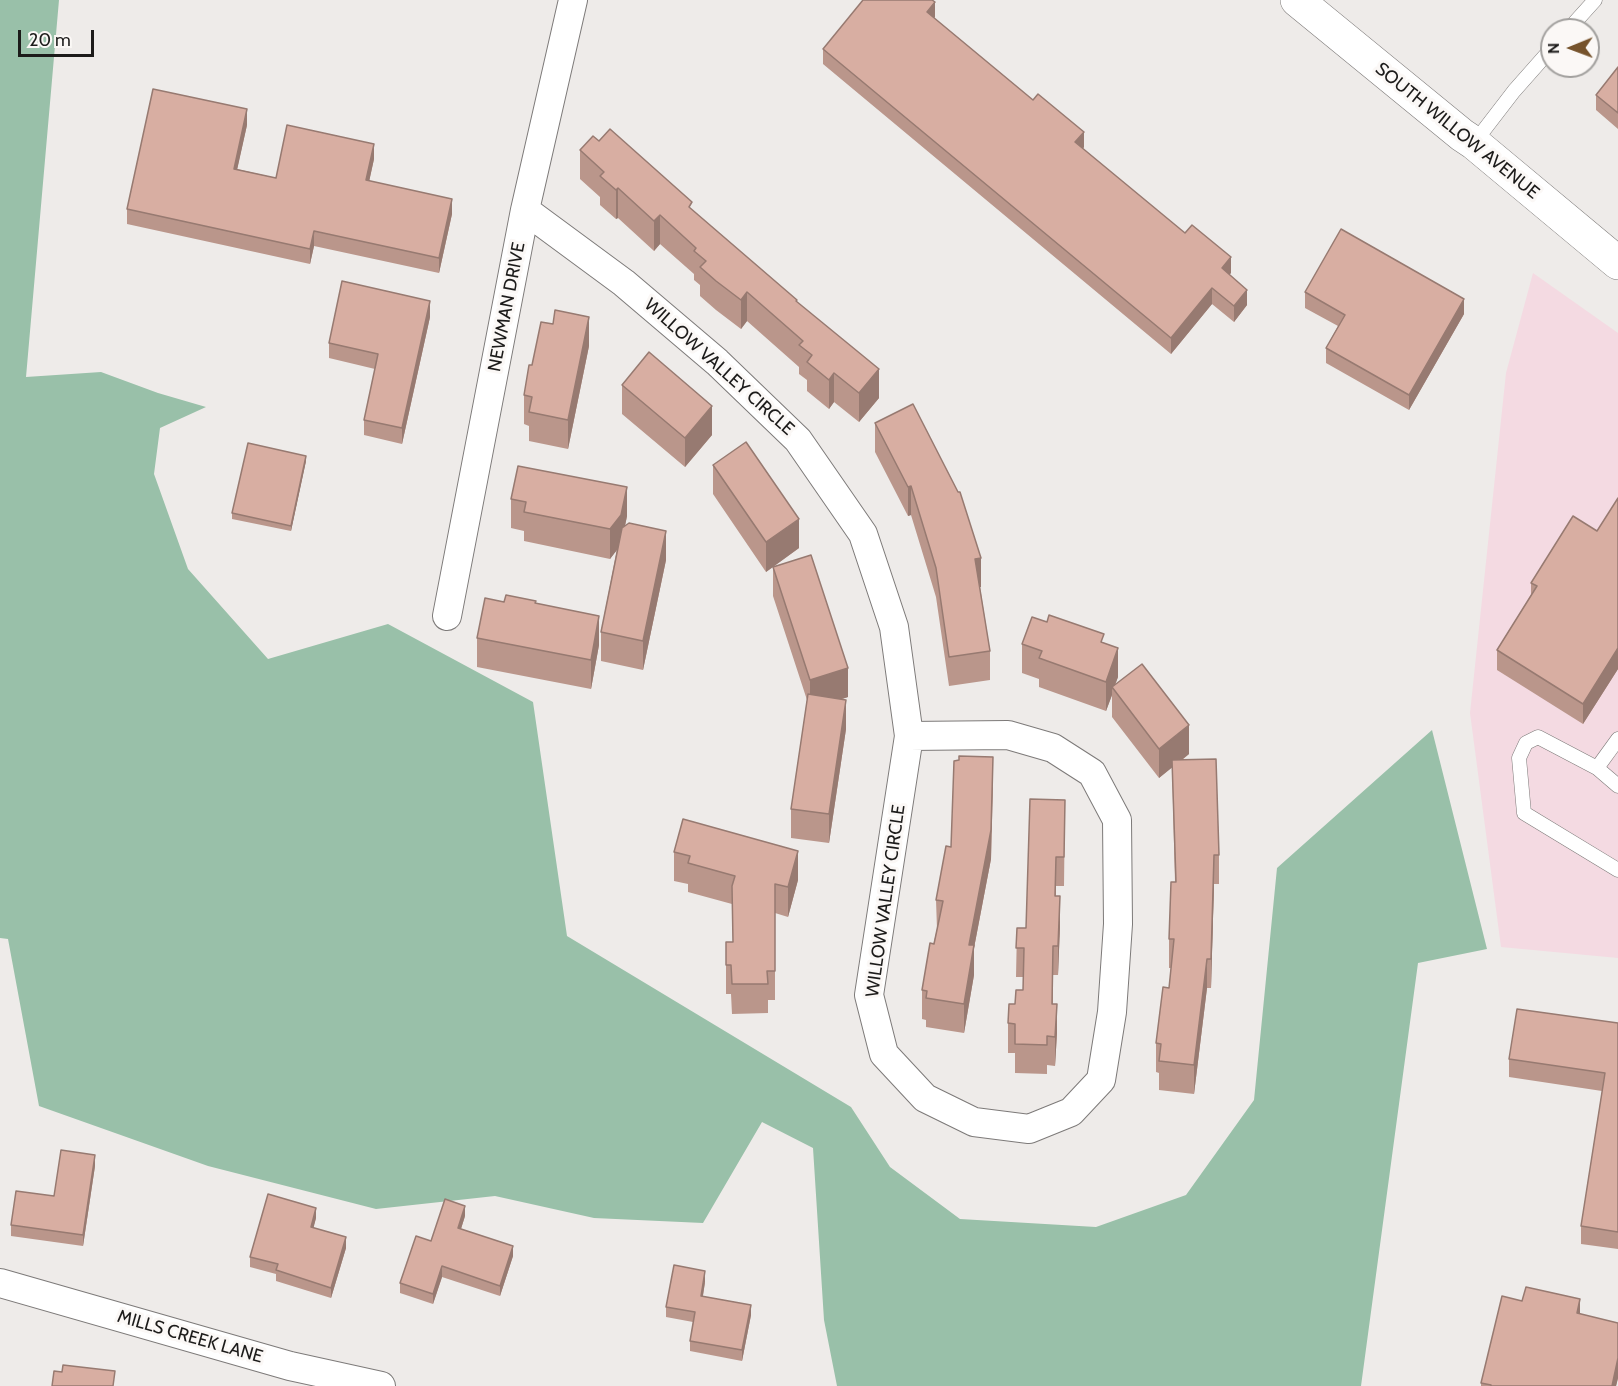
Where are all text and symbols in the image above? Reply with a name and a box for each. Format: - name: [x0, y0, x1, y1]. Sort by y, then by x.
- scale bar: [21, 18, 98, 56]
- north arrow: [1540, 18, 1600, 78]
- text: 20 m: [29, 29, 71, 51]
- text: N: [1544, 42, 1563, 54]
- street label: SOUTH WILLOW AVENUE: [1371, 58, 1543, 204]
- street label: NEWMAN DRIVE: [484, 241, 530, 373]
- street label: WILLOW VALLEY CIRCLE: [640, 294, 798, 440]
- street label: WILLOW VALLEY CIRCLE: [862, 803, 910, 999]
- street label: MILLS CREEK LANE: [115, 1306, 265, 1368]

